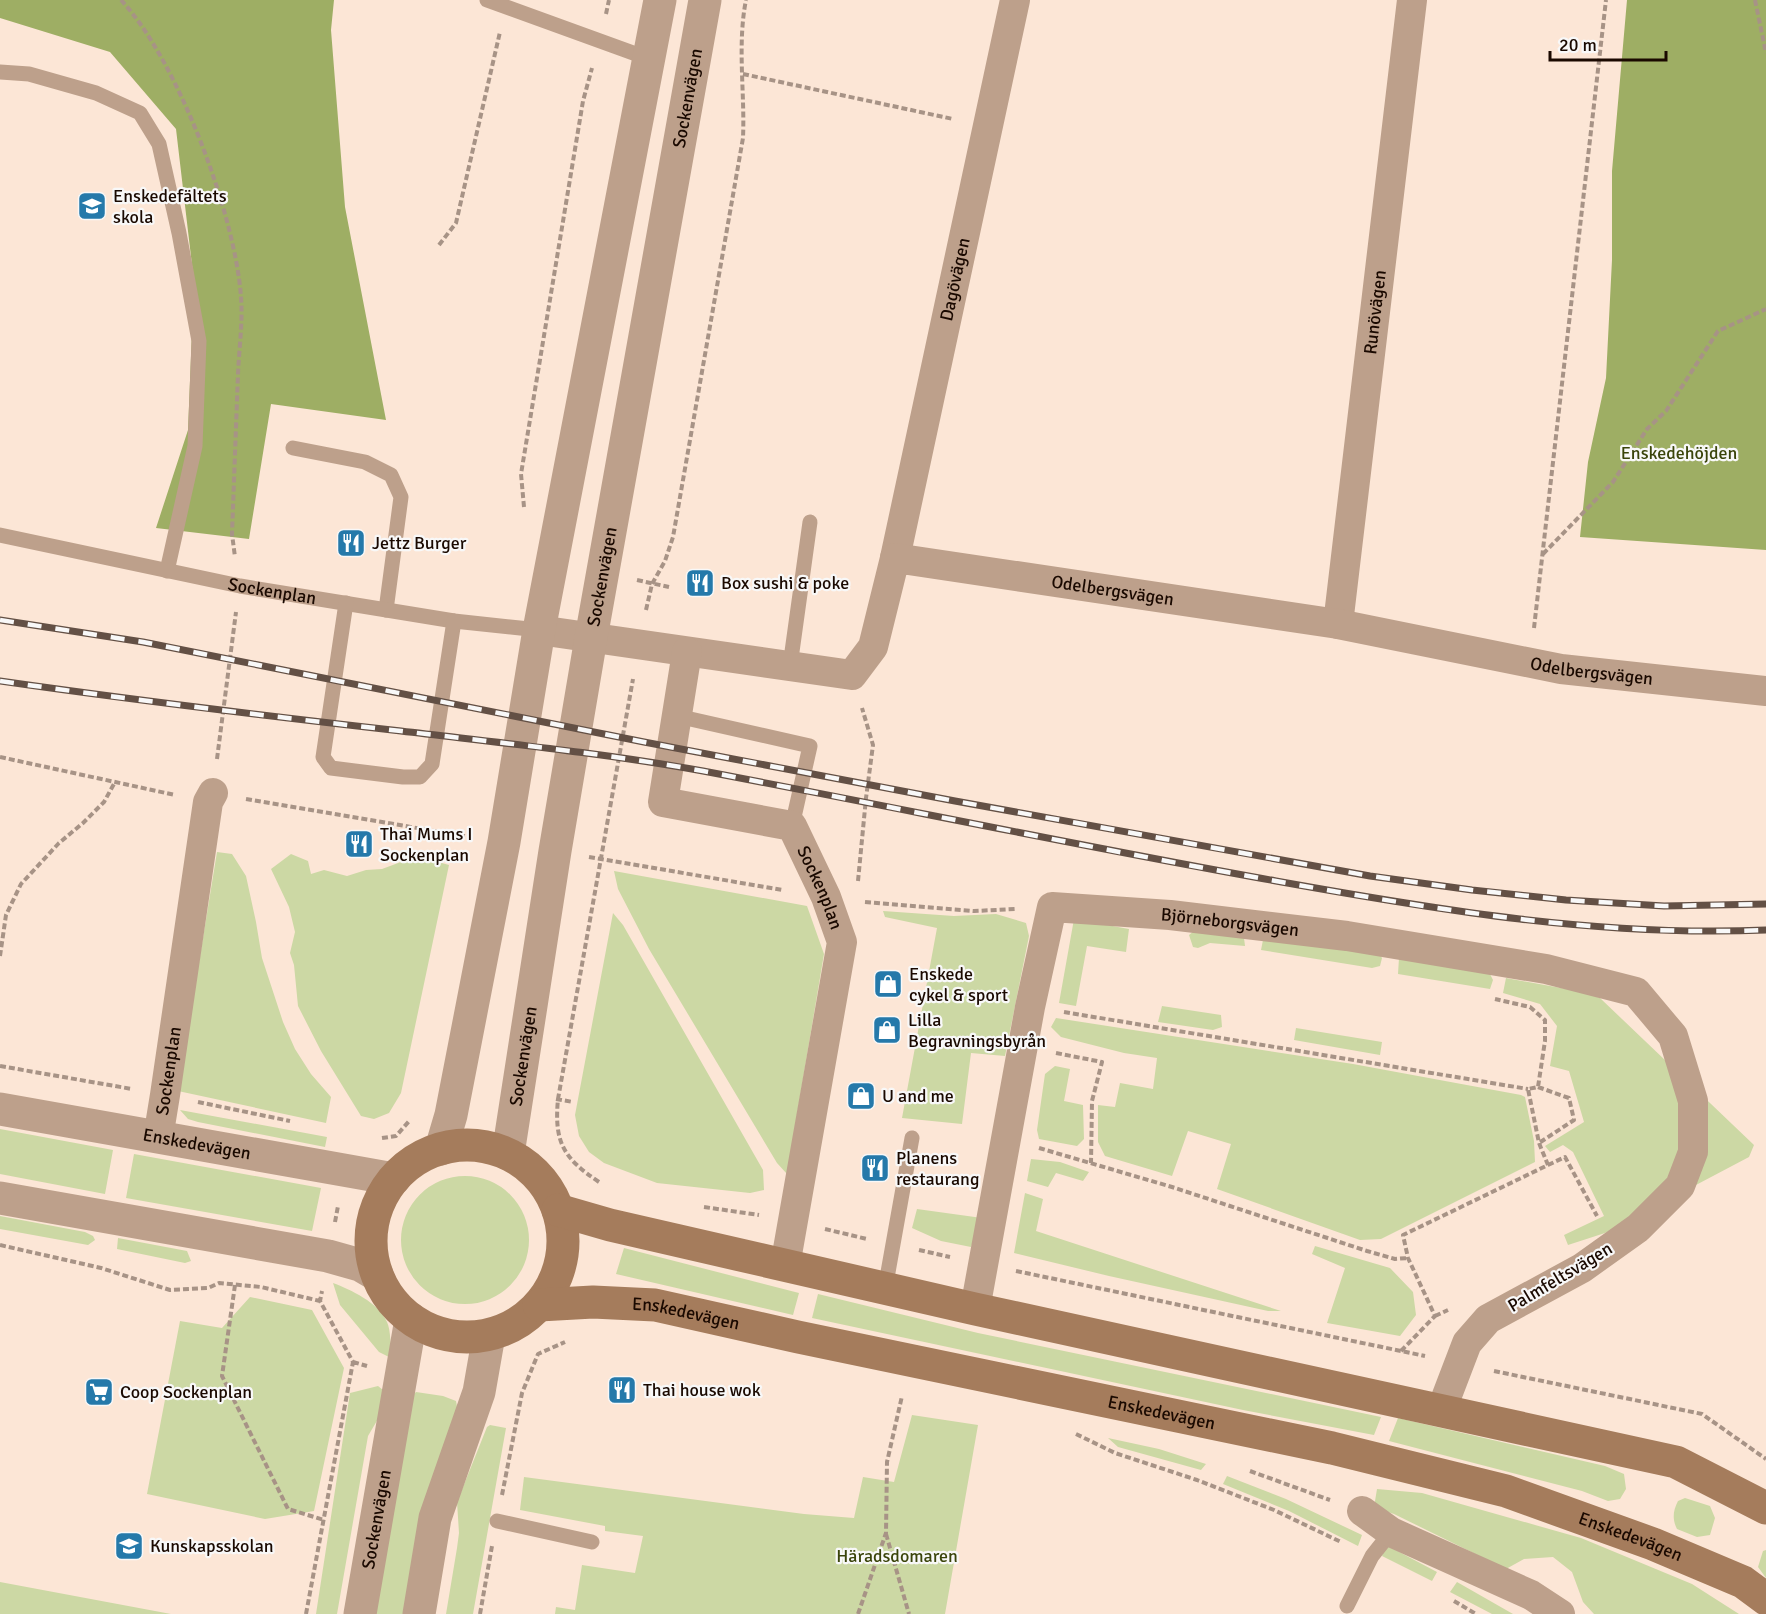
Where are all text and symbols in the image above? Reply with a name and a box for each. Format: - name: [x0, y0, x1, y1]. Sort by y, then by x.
- scale bar: [1550, 24, 1666, 62]
- text: 20 m: [1559, 34, 1597, 56]
- street label: Sockenvägen: [668, 47, 707, 150]
- place label: Enskedefältets skola: [113, 185, 227, 228]
- school or university icon: Enskedefältets skola: [76, 190, 108, 222]
- street label: Dagövägen: [935, 236, 975, 323]
- street label: Runövägen: [1359, 269, 1391, 356]
- park label: Enskedehöjden: [1621, 442, 1737, 464]
- street label: Sockenvägen: [582, 525, 622, 628]
- restaurant icon: Jettz Burger: [335, 527, 367, 559]
- place label: Jettz Burger: [372, 532, 467, 554]
- restaurant icon: Box sushi & poke: [684, 567, 716, 599]
- street label: Odelbergsvägen: [1050, 570, 1175, 610]
- place label: Box sushi & poke: [721, 572, 849, 594]
- street label: Sockenplan: [226, 573, 318, 609]
- street label: Odelbergsvägen: [1528, 652, 1654, 690]
- place label: Thai Mums I Sockenplan: [380, 823, 473, 866]
- restaurant icon: Thai Mums I Sockenplan: [343, 828, 375, 860]
- street label: Sockenplan: [792, 842, 848, 933]
- street label: Björneborgsvägen: [1160, 903, 1300, 941]
- place label: Enskede cykel & sport: [909, 963, 1008, 1006]
- shop icon: Enskede cykel & sport: [872, 968, 904, 1000]
- street label: Sockenvägen: [505, 1005, 542, 1108]
- place label: Lilla Begravningsbyrån: [908, 1009, 1046, 1052]
- shop icon: Lilla Begravningsbyrån: [871, 1014, 903, 1046]
- street label: Sockenplan: [151, 1025, 186, 1117]
- shop icon: U and me: [845, 1080, 877, 1112]
- place label: U and me: [882, 1085, 954, 1107]
- street label: Enskedevägen: [141, 1124, 253, 1164]
- place label: Planens restaurang: [896, 1147, 979, 1190]
- restaurant icon: Planens restaurang: [859, 1152, 891, 1184]
- street label: Palmfeltsvägen: [1504, 1237, 1616, 1317]
- street label: Enskedevägen: [632, 1293, 742, 1335]
- restaurant icon: Thai house wok: [606, 1374, 638, 1406]
- supermarket icon: Coop Sockenplan: [83, 1376, 115, 1408]
- place label: Thai house wok: [643, 1379, 761, 1401]
- place label: Coop Sockenplan: [120, 1381, 252, 1403]
- street label: Enskedevägen: [1106, 1391, 1217, 1434]
- street label: Sockenvägen: [357, 1468, 396, 1571]
- street label: Enskedevägen: [1576, 1507, 1686, 1566]
- school or university icon: Kunskapsskolan: [113, 1530, 145, 1562]
- place label: Kunskapsskolan: [150, 1535, 274, 1557]
- park label: Häradsdomaren: [836, 1545, 958, 1567]

